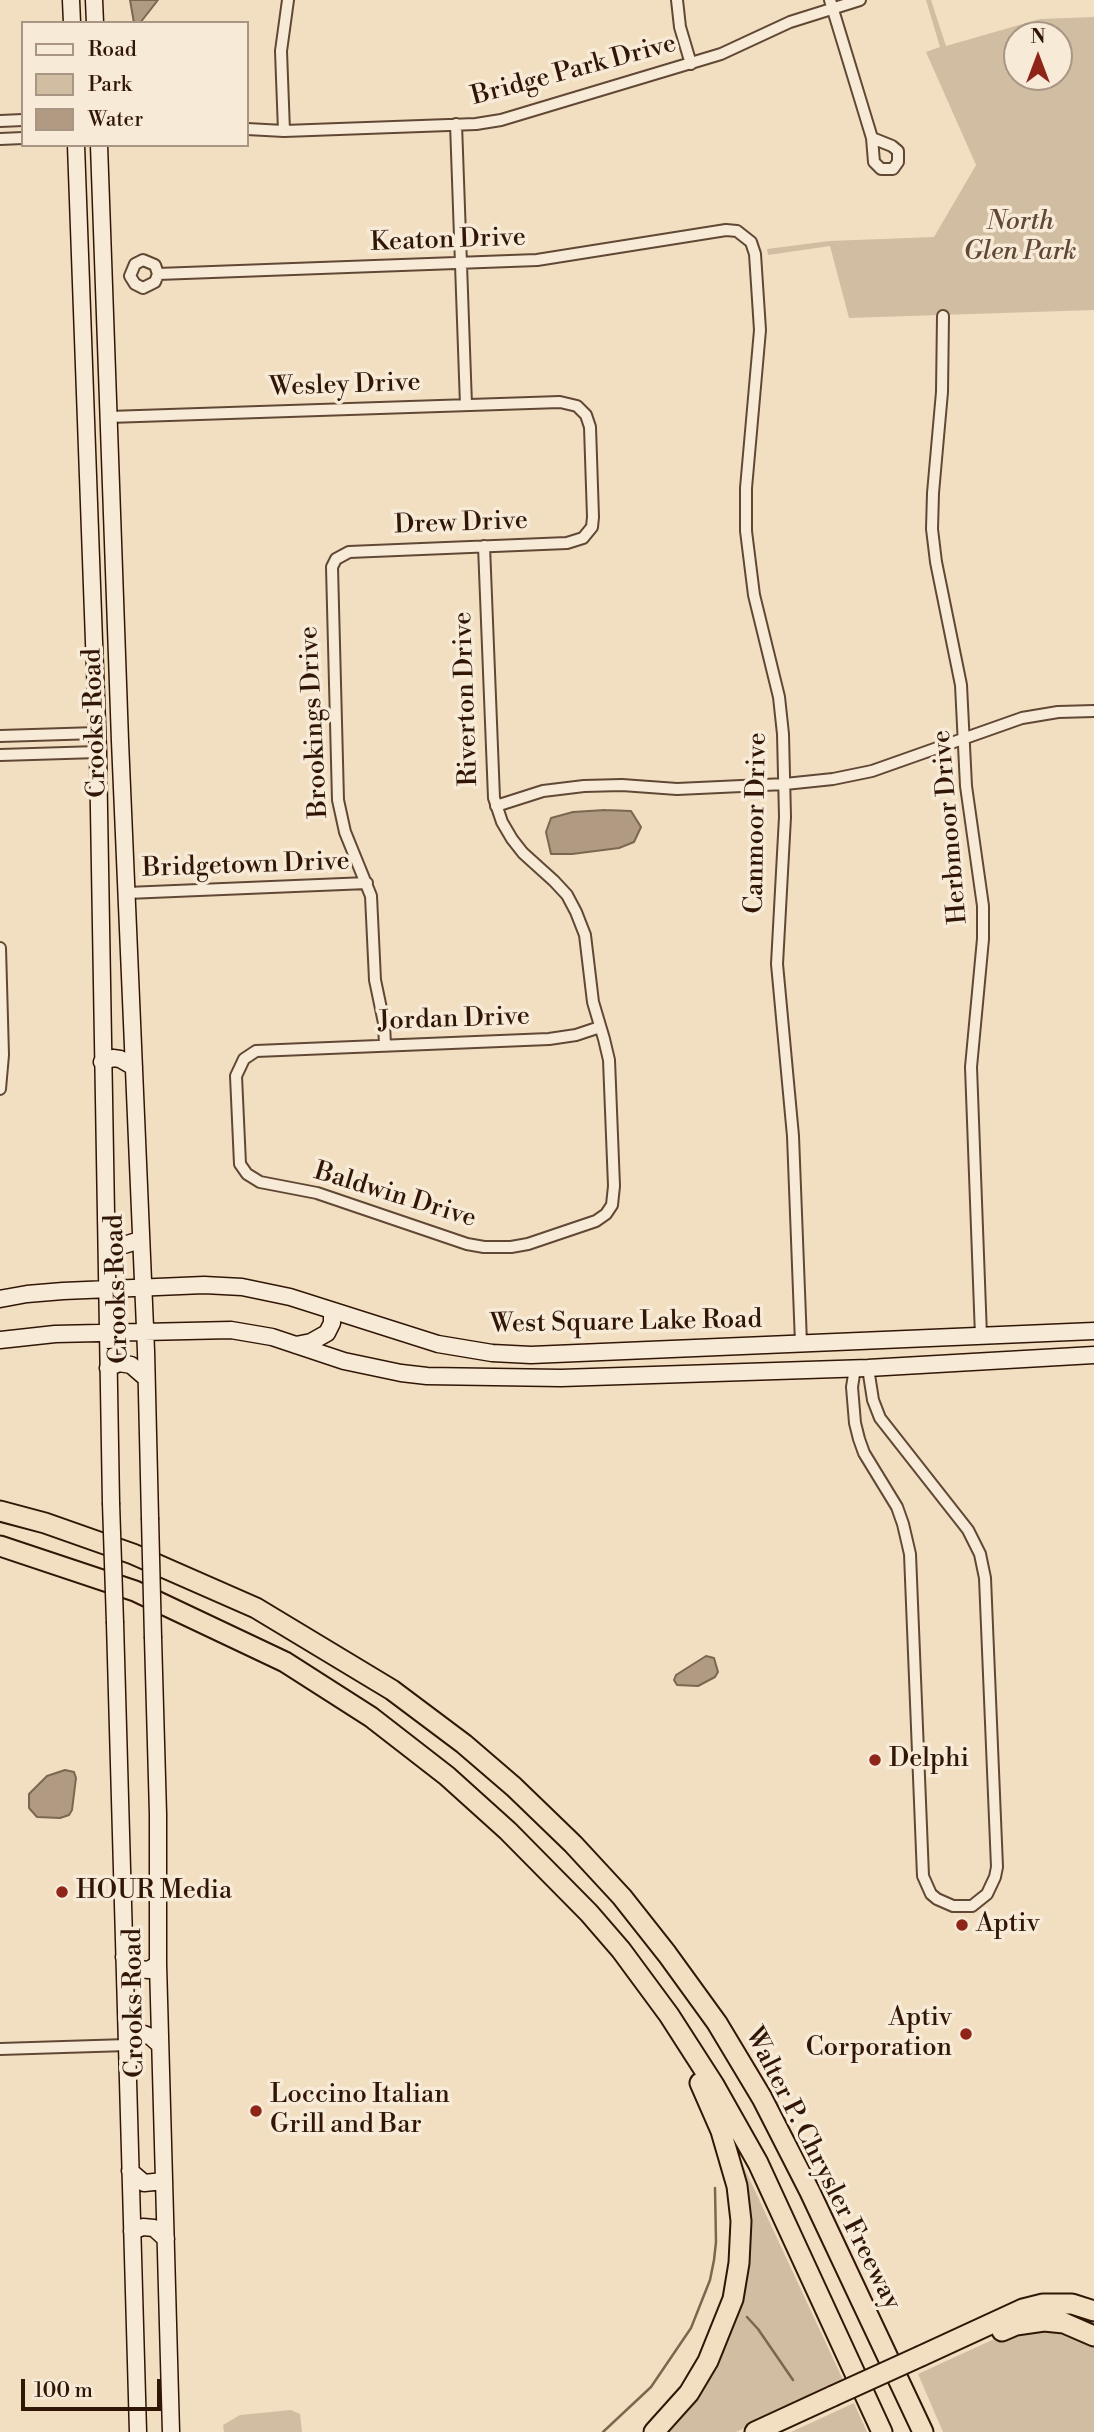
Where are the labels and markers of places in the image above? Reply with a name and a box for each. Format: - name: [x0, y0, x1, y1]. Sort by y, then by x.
- place label: Delphi: [889, 1744, 969, 1776]
- marker: Delphi: [867, 1752, 883, 1768]
- place label: HOUR Media: [76, 1876, 232, 1908]
- marker: HOUR Media: [54, 1884, 70, 1900]
- place label: Aptiv: [976, 1909, 1040, 1941]
- marker: Aptiv: [954, 1917, 970, 1933]
- place label: Aptiv Corporation: [806, 2003, 952, 2064]
- marker: Aptiv Corporation: [958, 2026, 974, 2042]
- place label: Loccino Italian Grill and Bar: [270, 2080, 450, 2142]
- marker: Loccino Italian Grill and Bar: [248, 2103, 264, 2119]

